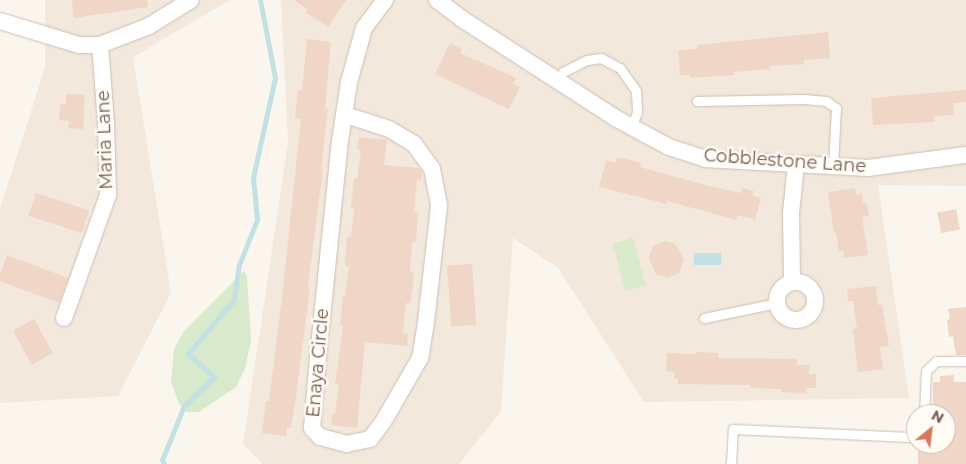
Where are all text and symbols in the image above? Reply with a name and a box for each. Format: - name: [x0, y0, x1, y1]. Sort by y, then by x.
- street label: Maria Lane: [92, 90, 118, 190]
- street label: Cobblestone Lane: [703, 145, 867, 177]
- street label: Enaya Circle: [302, 308, 334, 418]
- north arrow: [906, 404, 956, 454]
- text: N: [928, 406, 947, 427]

